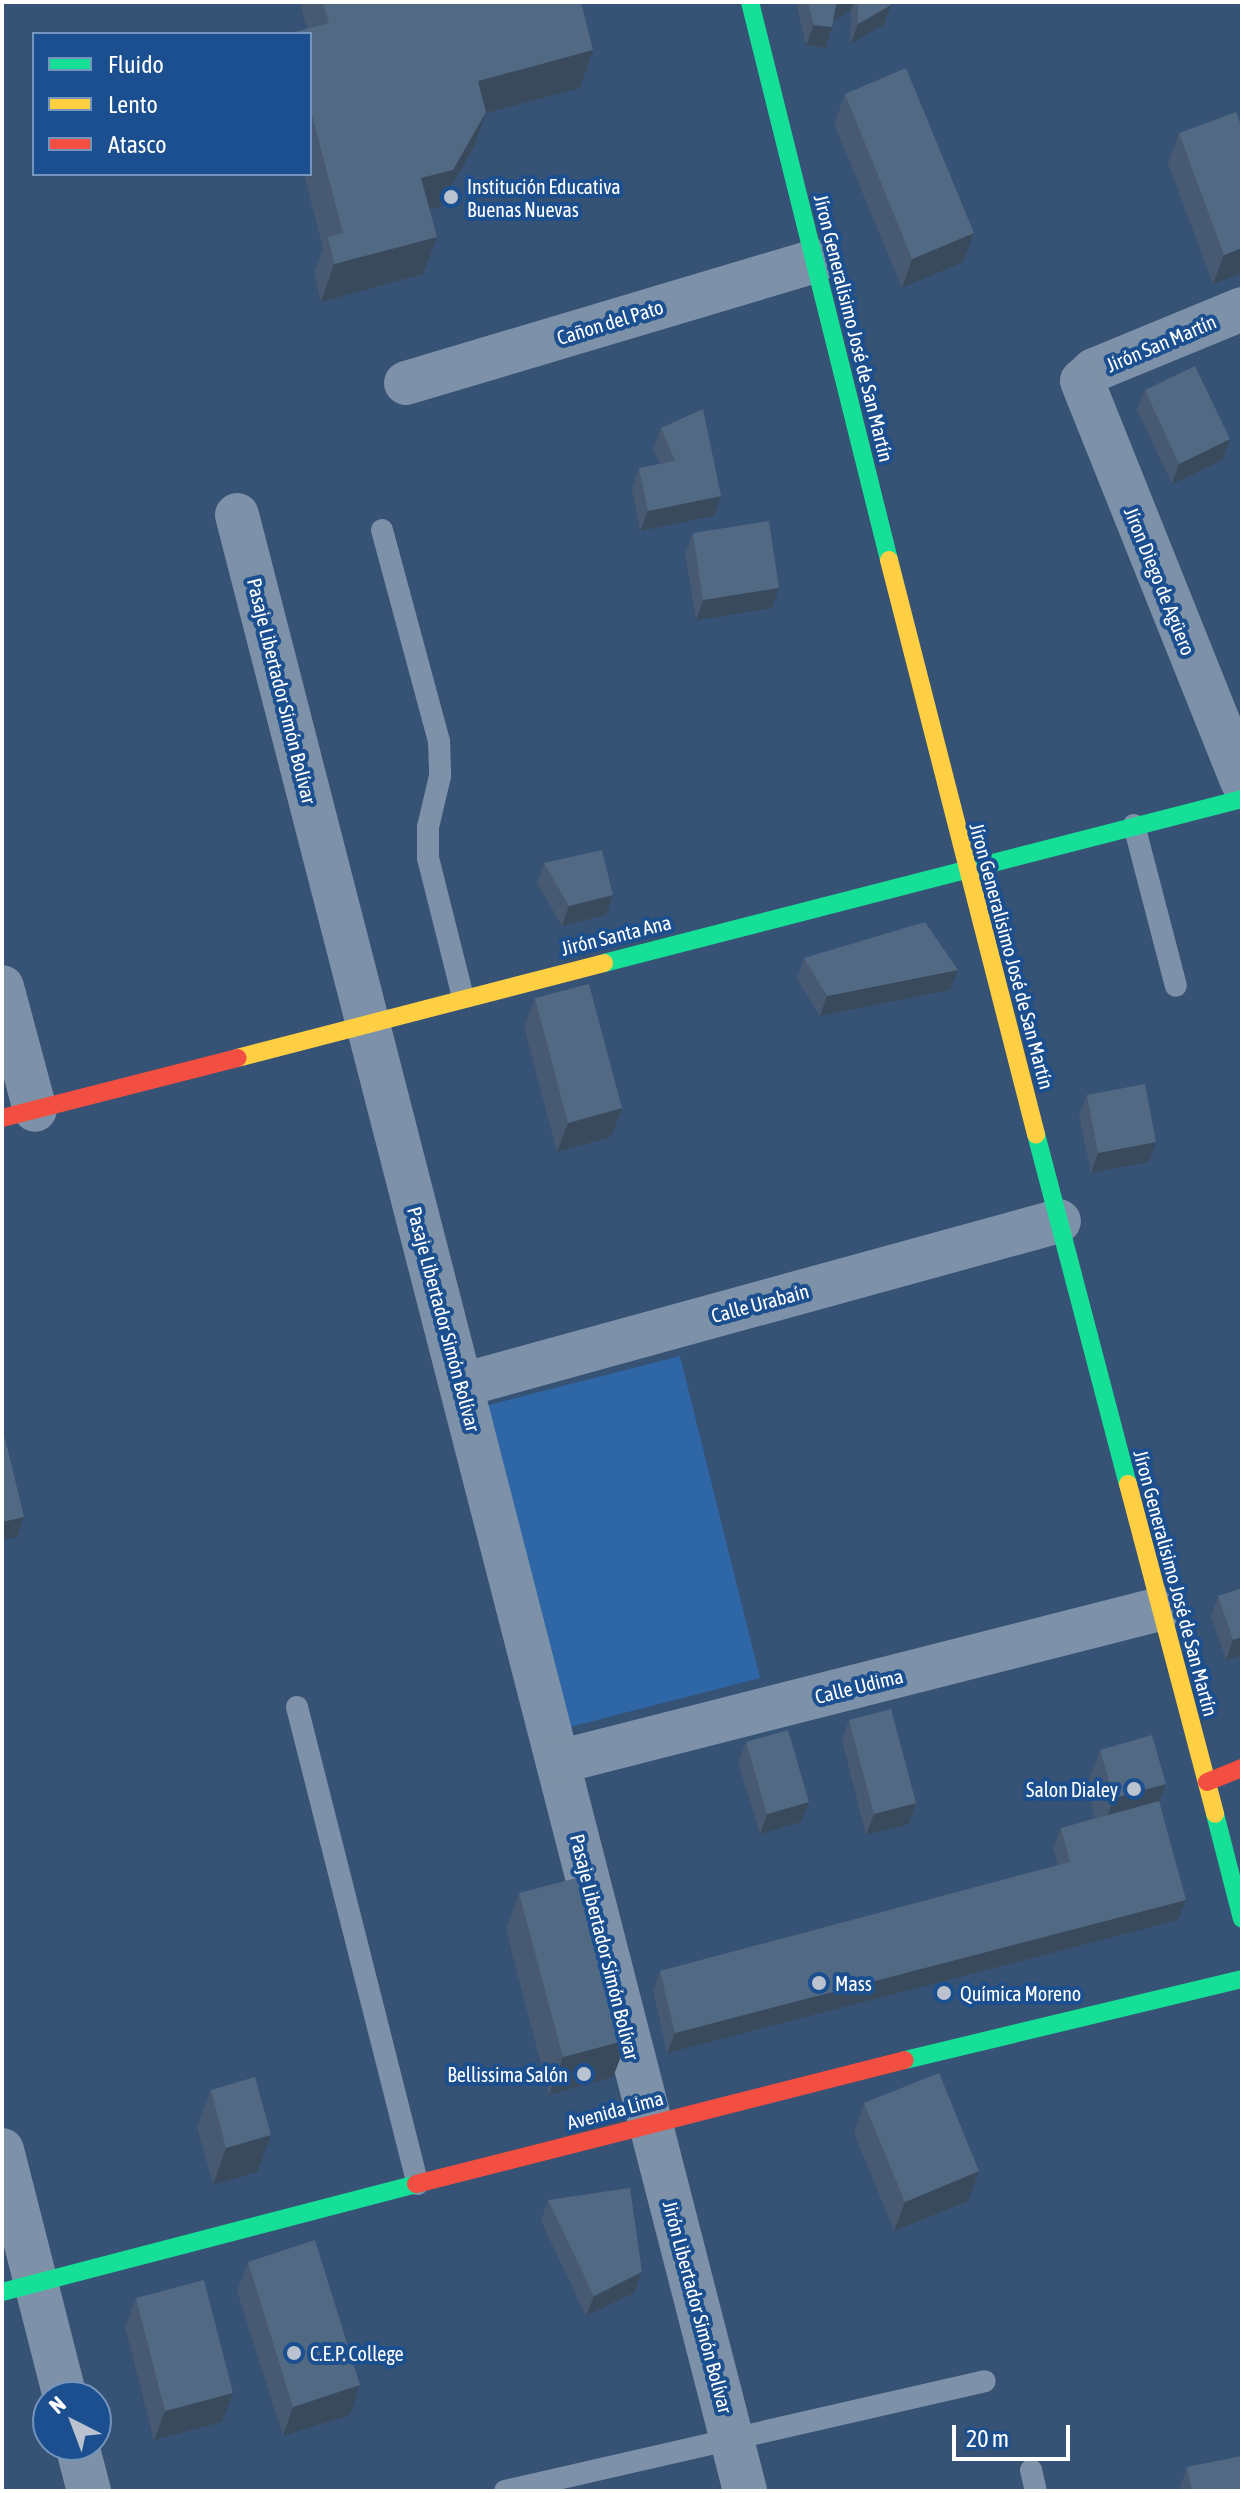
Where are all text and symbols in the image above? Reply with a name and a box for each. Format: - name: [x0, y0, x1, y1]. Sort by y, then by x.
- legend: [32, 32, 312, 176]
- text: Fluido: [108, 51, 164, 78]
- text: Lento: [108, 91, 158, 118]
- text: Atasco: [108, 131, 166, 158]
- place label: Institución Educativa Buenas Nuevas: [467, 174, 621, 221]
- marker: Institución Educativa Buenas Nuevas: [442, 188, 460, 206]
- street label: Jíron Generalisimo José de San Martín: [809, 192, 899, 464]
- street label: Cañon del Pato: [554, 294, 666, 350]
- street label: Jirón San Martín: [1102, 309, 1220, 377]
- street label: Jíron Diego de Agüero: [1119, 503, 1201, 659]
- street label: Pasaje Libertador Simón Bolívar: [242, 576, 322, 806]
- street label: Jíron Generalisimo José de San Martín: [965, 820, 1059, 1092]
- street label: Jirón Santa Ana: [558, 910, 674, 960]
- street label: Pasaje Libertador Simón Bolívar: [402, 1204, 486, 1434]
- street label: Calle Urabaín: [709, 1278, 811, 1328]
- street label: Jíron Generalisimo José de San Martín: [1129, 1447, 1223, 1719]
- street label: Calle Udima: [812, 1663, 906, 1709]
- place label: Salon Dialey: [1026, 1777, 1118, 1801]
- marker: Salon Dialey: [1125, 1780, 1143, 1798]
- street label: Pasaje Libertador Simón Bolívar: [565, 1832, 645, 2062]
- place label: Mass: [835, 1971, 872, 1995]
- marker: Mass: [810, 1974, 828, 1992]
- place label: Química Moreno: [960, 1981, 1081, 2005]
- marker: Química Moreno: [935, 1984, 953, 2002]
- place label: Bellissima Salón: [447, 2062, 568, 2086]
- marker: Bellissima Salón: [575, 2065, 593, 2083]
- street label: Avenida Lima: [564, 2086, 666, 2134]
- street label: Jirón Libertador Simón Bolívar: [658, 2198, 738, 2416]
- place label: C.E.P. College: [310, 2341, 404, 2365]
- marker: C.E.P. College: [285, 2344, 303, 2362]
- north arrow: [32, 2381, 112, 2461]
- text: N: [44, 2391, 71, 2419]
- scale bar: [956, 2409, 1074, 2459]
- text: 20 m: [966, 2425, 1009, 2452]

